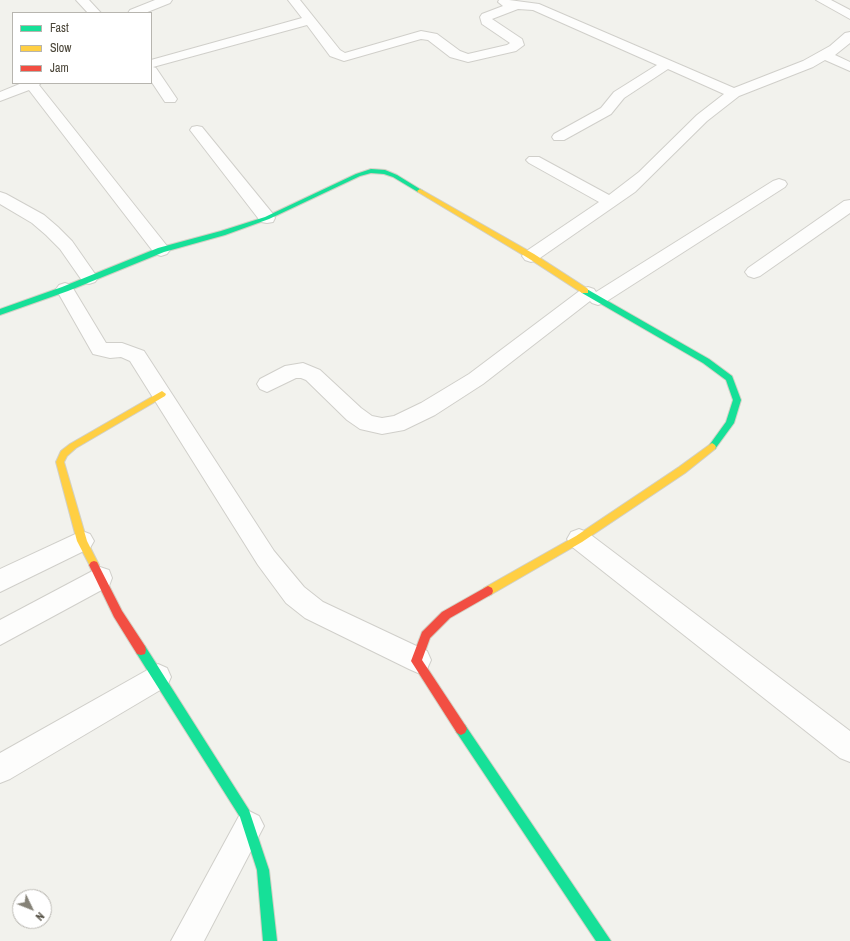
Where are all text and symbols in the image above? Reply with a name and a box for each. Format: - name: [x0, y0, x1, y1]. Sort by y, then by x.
- legend: [12, 12, 152, 84]
- text: Fast: [50, 20, 69, 36]
- text: Slow: [50, 40, 71, 56]
- text: Jam: [50, 60, 69, 76]
- north arrow: [12, 889, 52, 929]
- text: N: [33, 909, 47, 924]

